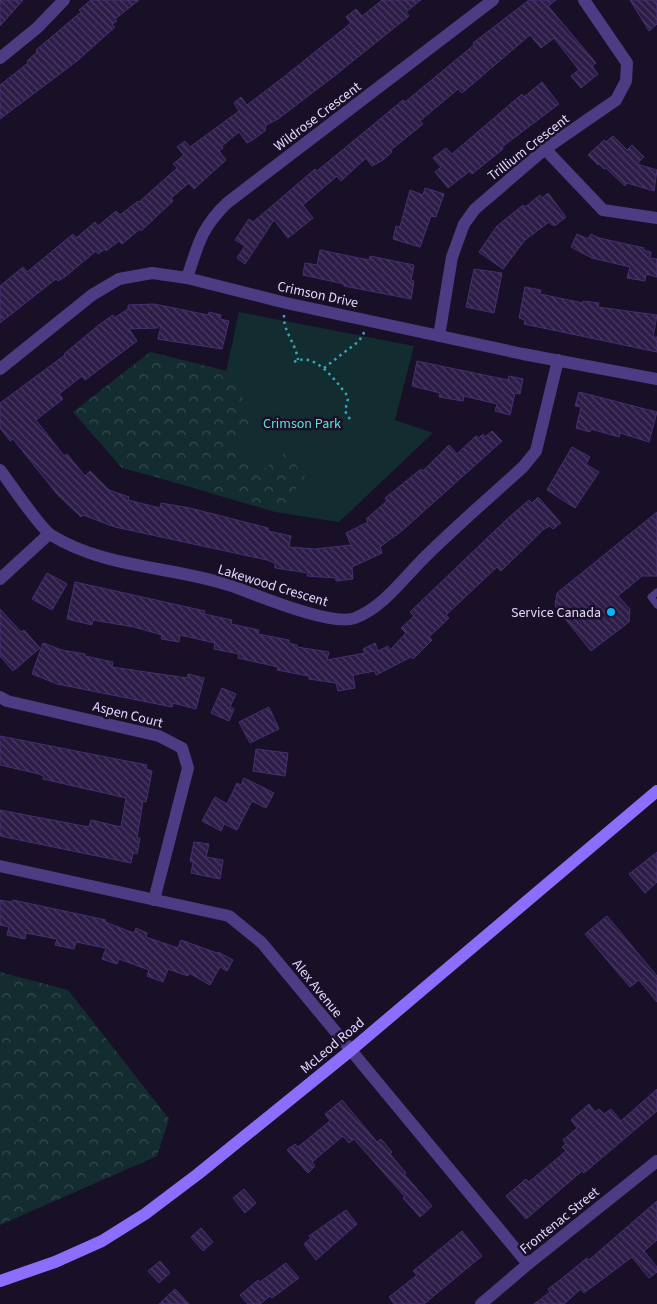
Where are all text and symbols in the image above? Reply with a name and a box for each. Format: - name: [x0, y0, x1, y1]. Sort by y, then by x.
- street label: Wildrose Crescent: [270, 77, 366, 156]
- street label: Trillium Crescent: [484, 109, 574, 186]
- street label: Crimson Drive: [276, 277, 360, 313]
- park label: Crimson Park: [263, 414, 341, 434]
- street label: Lakewood Crescent: [215, 560, 331, 612]
- place label: Service Canada: [511, 603, 601, 623]
- marker: Service Canada: [605, 606, 617, 618]
- street label: Aspen Court: [91, 697, 165, 733]
- street label: Alex Avenue: [287, 955, 347, 1022]
- street label: McLeod Road: [296, 1013, 369, 1079]
- street label: Frontenac Street: [516, 1182, 604, 1259]

